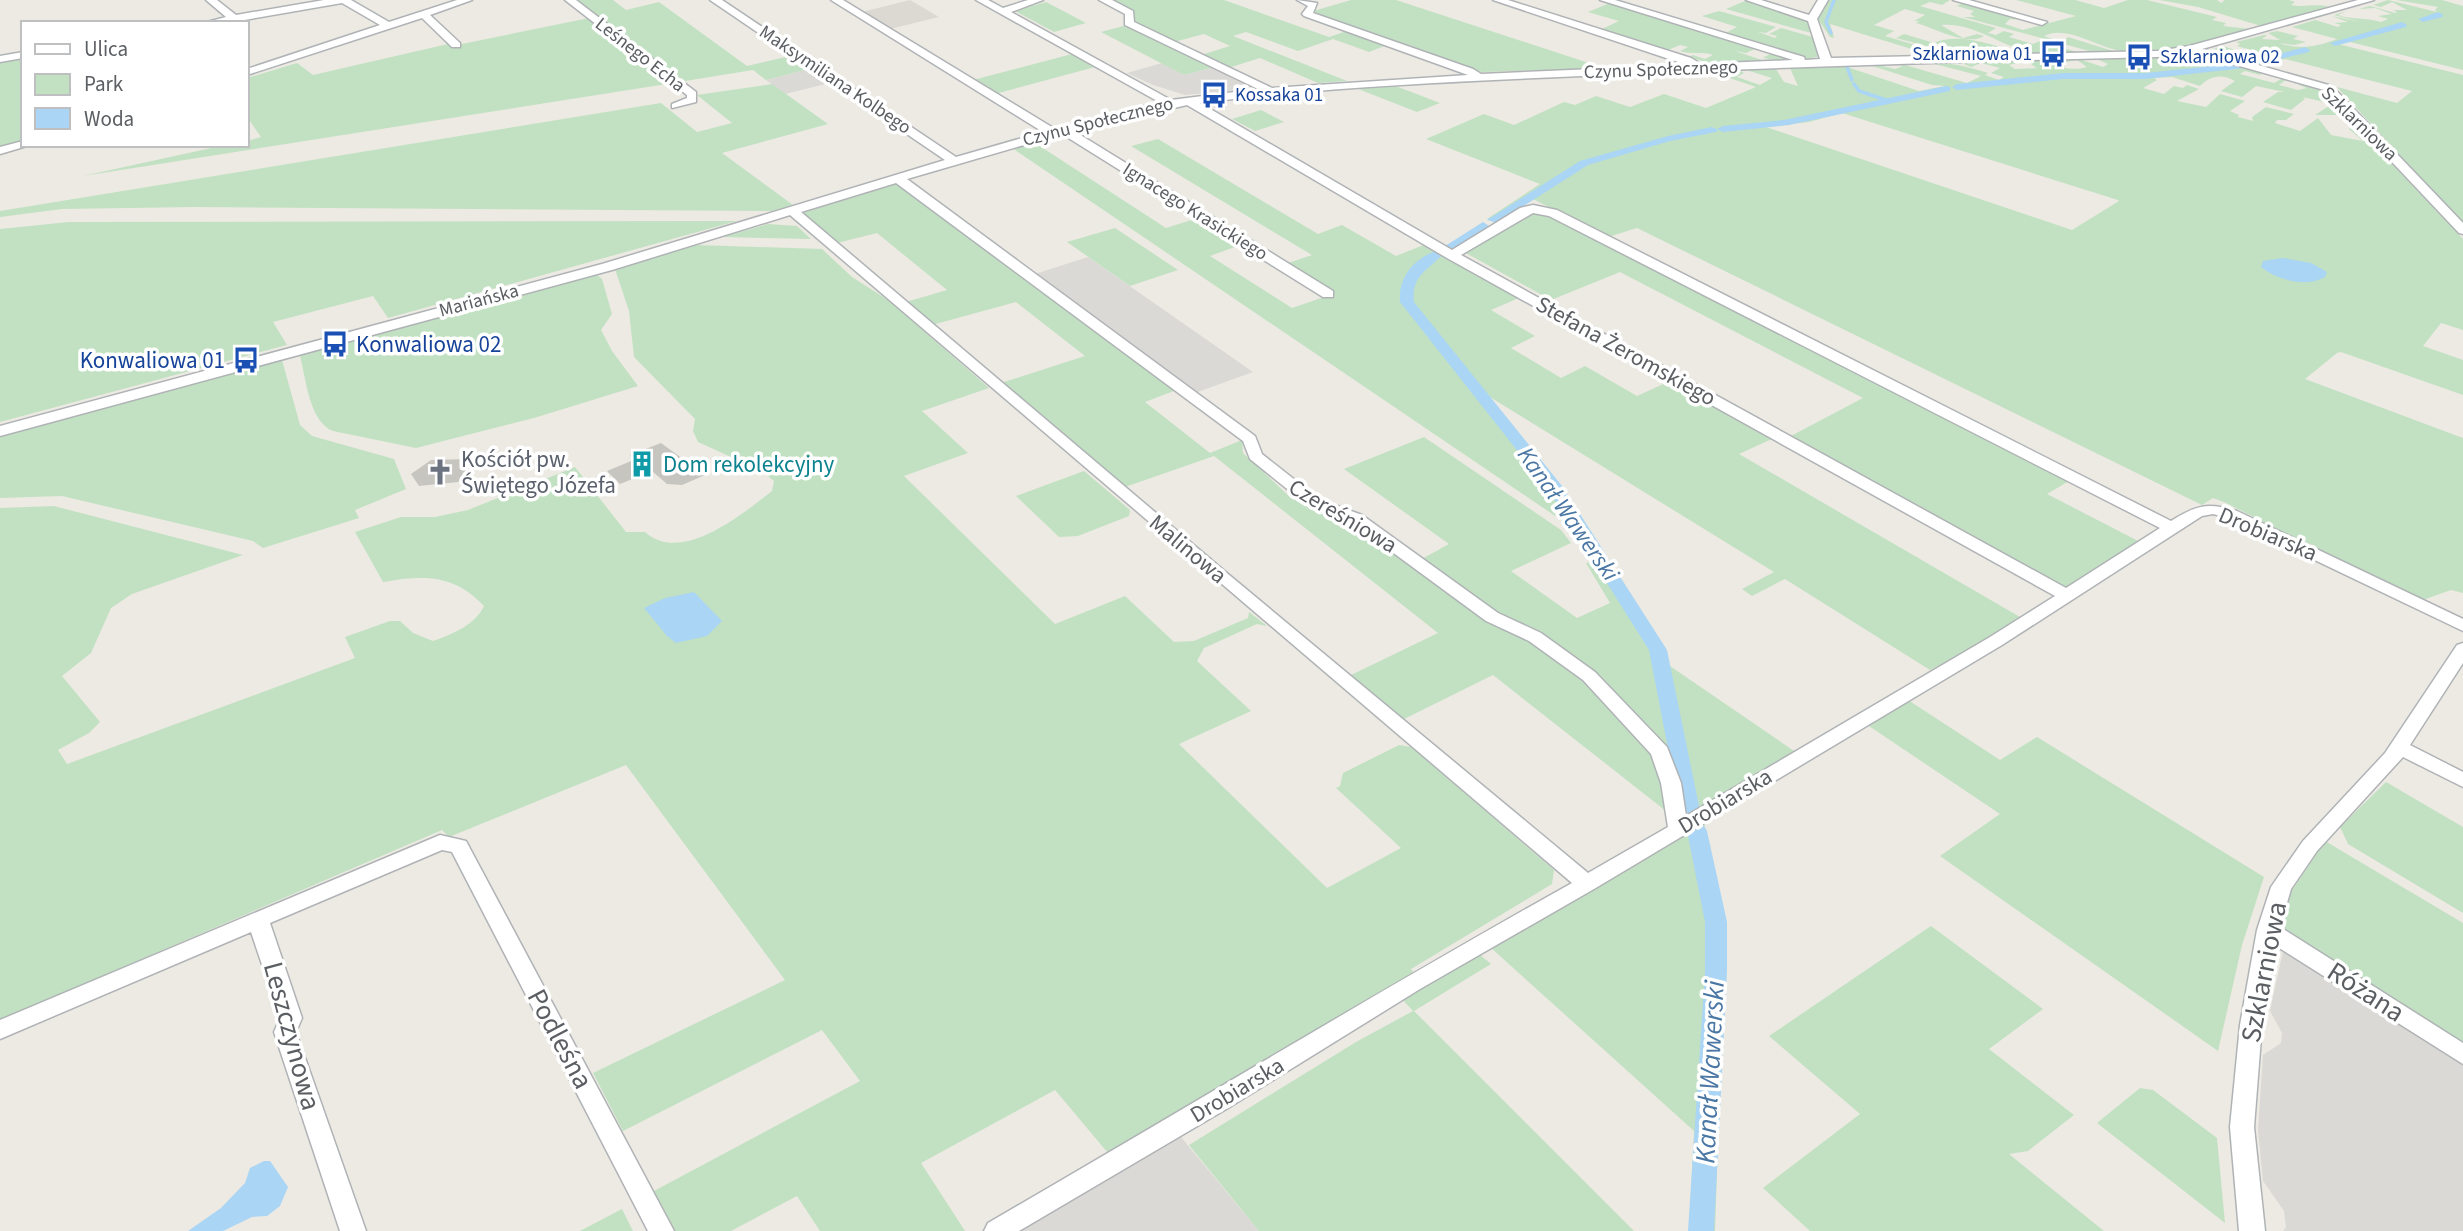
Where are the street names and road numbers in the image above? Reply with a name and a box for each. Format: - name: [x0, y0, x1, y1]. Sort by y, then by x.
- street label: Leśnego Echa: [589, 11, 691, 99]
- street label: Maksymiliana Kolbego: [754, 19, 916, 141]
- street label: Czynu Społecznego: [1583, 54, 1739, 86]
- street label: Szklarniowa: [2315, 81, 2403, 167]
- street label: Czynu Społecznego: [1020, 90, 1176, 154]
- street label: Ignacego Krasickiego: [1117, 156, 1273, 268]
- street label: Mariańska: [436, 277, 522, 325]
- street label: Stefana Żeromskiego: [1530, 288, 1722, 414]
- street label: Czereśniowa: [1282, 471, 1404, 561]
- street label: Drobiarska: [2213, 498, 2323, 570]
- street label: Malinowa: [1142, 507, 1234, 591]
- street label: Drobiarska: [1672, 760, 1778, 842]
- street label: Szklarniowa: [2231, 898, 2297, 1046]
- street label: Różana: [2319, 952, 2413, 1032]
- street label: Leszczynowa: [253, 957, 331, 1115]
- street label: Podleśna: [517, 982, 603, 1096]
- street label: Drobiarska: [1184, 1049, 1290, 1131]

